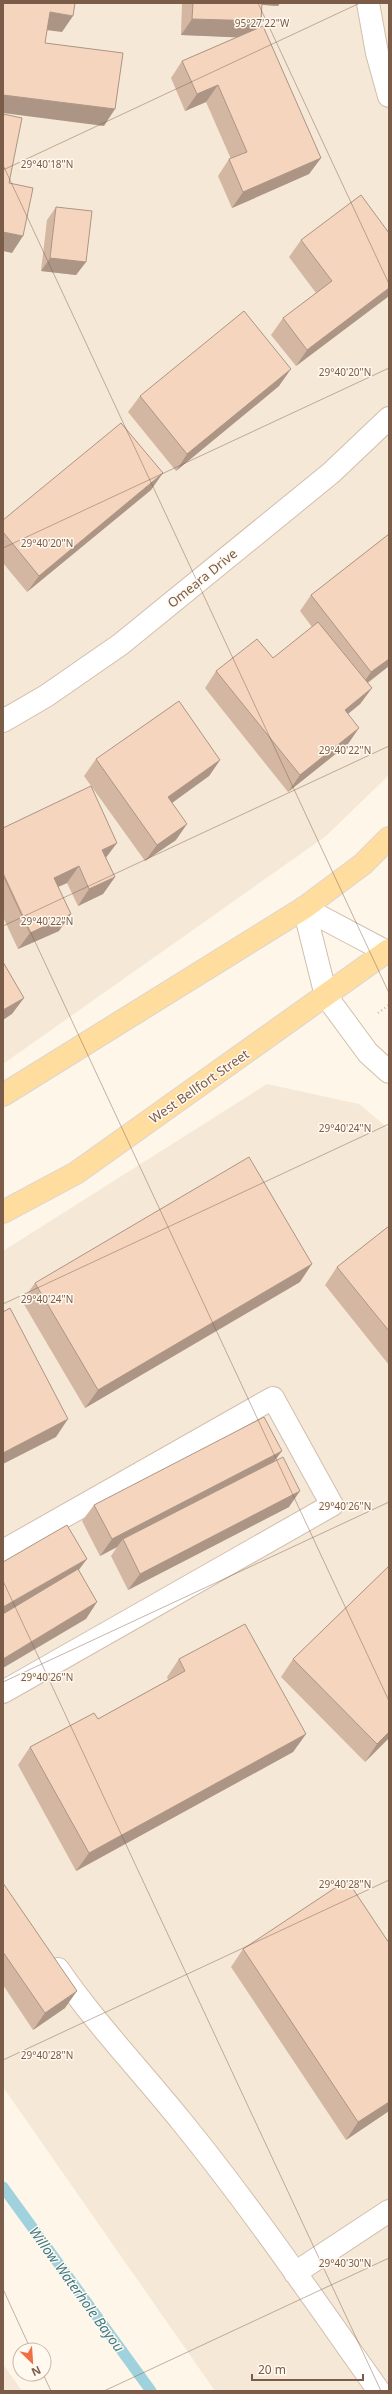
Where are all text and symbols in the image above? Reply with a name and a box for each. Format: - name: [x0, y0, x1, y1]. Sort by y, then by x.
- text: 95°27'22"W: [235, 16, 290, 30]
- text: 29°40'18"N: [21, 157, 73, 171]
- text: 29°40'20"N: [319, 365, 371, 379]
- text: 29°40'20"N: [21, 536, 73, 550]
- street label: Omeara Drive: [163, 544, 241, 612]
- text: 29°40'22"N: [319, 743, 371, 757]
- text: 29°40'22"N: [21, 914, 73, 928]
- street label: West Bellfort Street: [145, 1045, 253, 1127]
- text: 29°40'24"N: [319, 1121, 371, 1135]
- text: 29°40'24"N: [21, 1292, 73, 1306]
- text: 29°40'26"N: [319, 1499, 371, 1513]
- text: 29°40'26"N: [21, 1670, 73, 1684]
- text: 29°40'28"N: [319, 1877, 371, 1891]
- text: 29°40'28"N: [21, 2048, 73, 2062]
- water label: Willow Waterhole Bayou: [25, 2223, 129, 2355]
- text: 29°40'30"N: [319, 2256, 371, 2270]
- north arrow: [12, 2342, 52, 2382]
- scale bar: [252, 2356, 363, 2382]
- text: 20 m: [258, 2361, 286, 2378]
- text: N: [29, 2363, 44, 2380]

